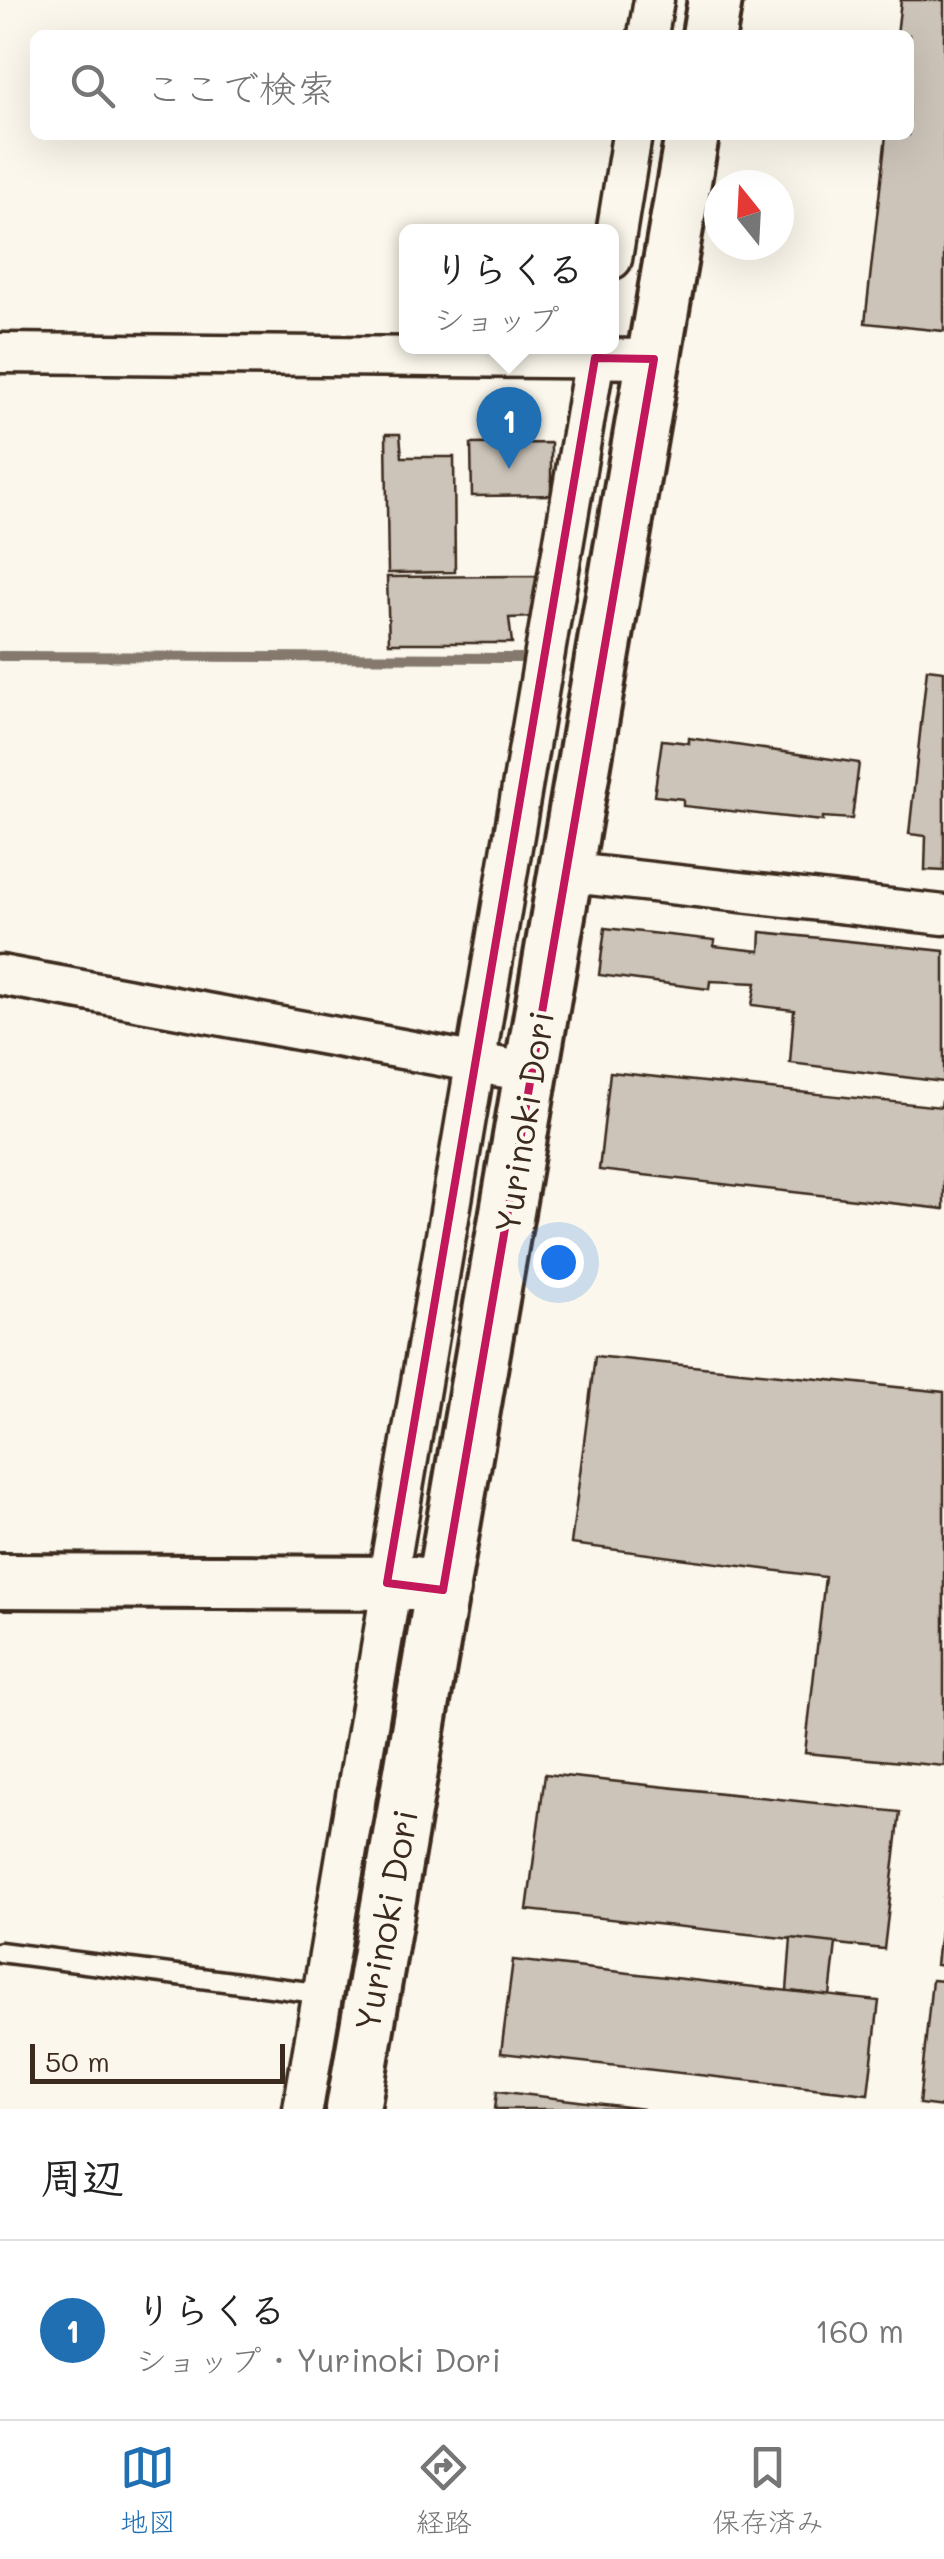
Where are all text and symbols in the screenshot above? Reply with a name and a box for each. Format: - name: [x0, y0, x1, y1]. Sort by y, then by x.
- search box: [30, 30, 914, 140]
- icon: search: [65, 58, 120, 113]
- text: ここで検索: [145, 62, 335, 112]
- north arrow: [704, 170, 794, 260]
- popup: [399, 224, 619, 354]
- text: りらくる: [433, 243, 585, 293]
- text: ショップ: [433, 297, 560, 339]
- pin: 1: [476, 386, 542, 469]
- street label: Yurinoki Dori: [483, 1008, 563, 1236]
- your location: [533, 1237, 584, 1288]
- street label: Yurinoki Dori: [343, 1806, 427, 2034]
- scale bar: [30, 2039, 285, 2084]
- text: 50 m: [45, 2043, 110, 2079]
- text: 周辺: [40, 2149, 124, 2204]
- text: りらくる: [135, 2284, 287, 2334]
- text: 1: [65, 2309, 80, 2351]
- text: 160 m: [815, 2309, 904, 2351]
- text: ショップ · Yurinoki Dori: [135, 2338, 501, 2380]
- tab: 地図: [120, 2440, 176, 2540]
- tab: 経路: [416, 2440, 472, 2540]
- tab: 保存済み: [712, 2440, 824, 2540]

